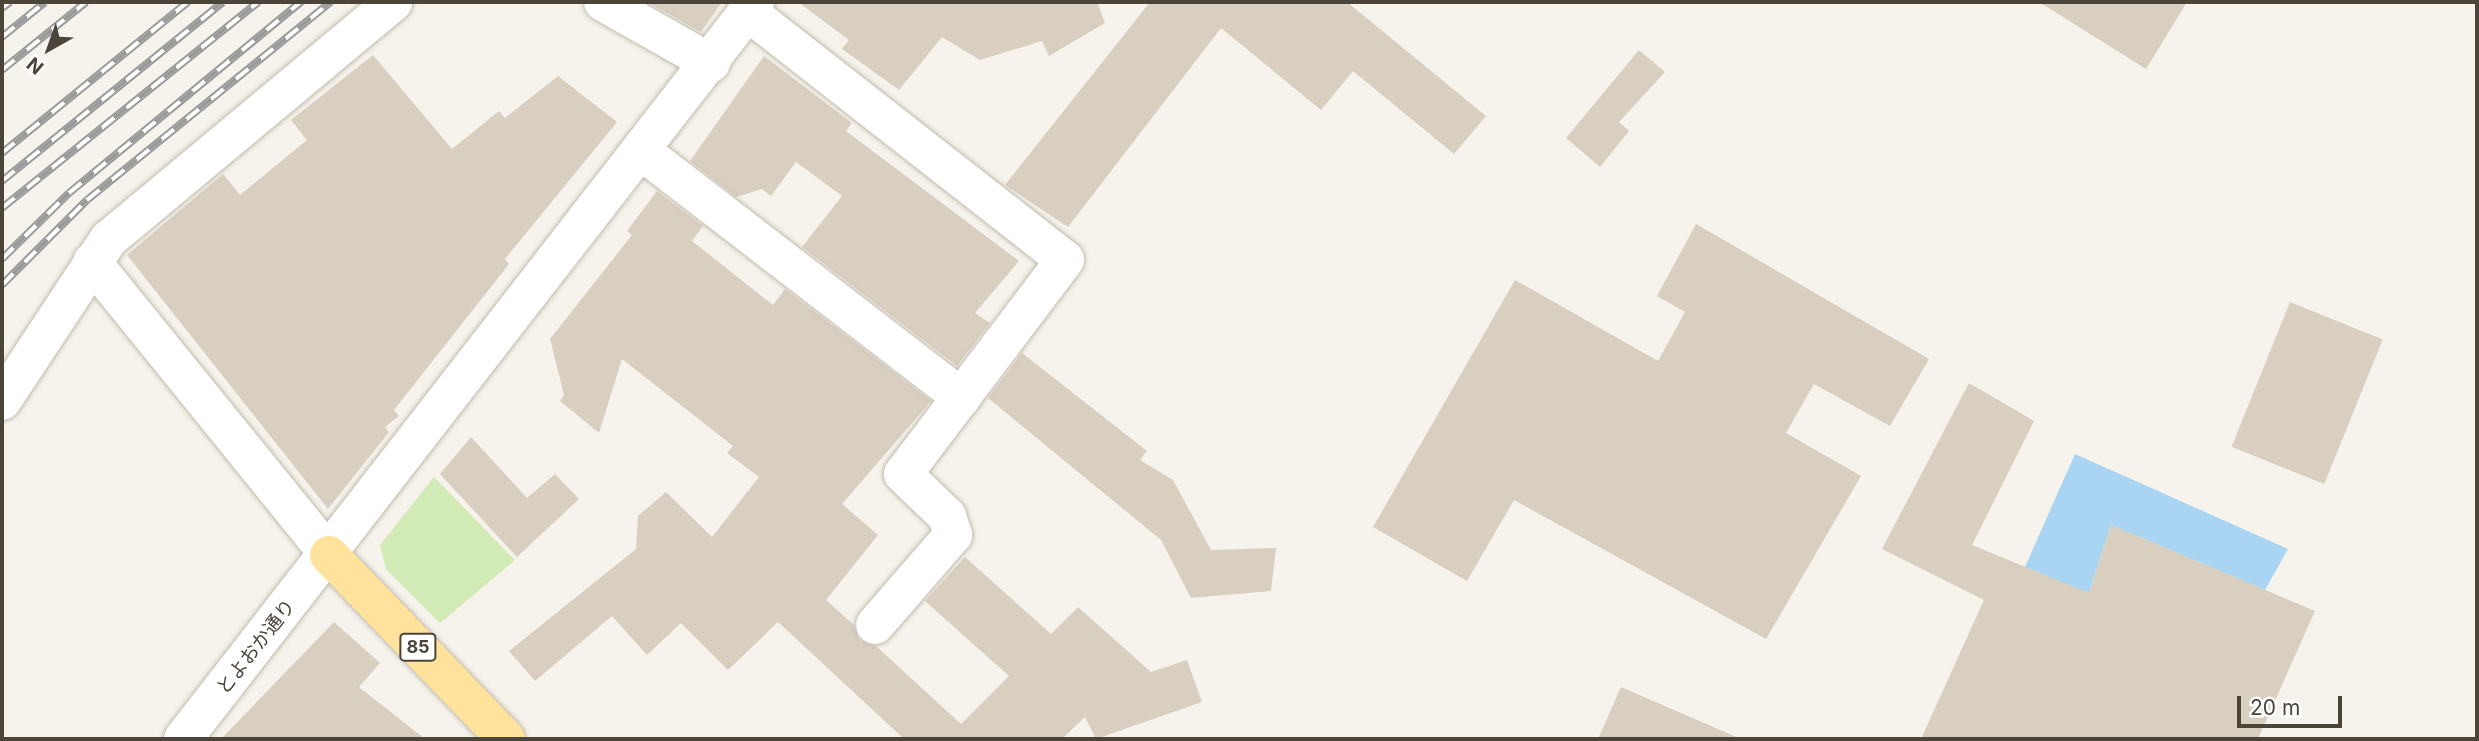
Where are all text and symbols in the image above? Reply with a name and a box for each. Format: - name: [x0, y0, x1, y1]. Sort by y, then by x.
- north arrow: [14, 14, 84, 84]
- text: N: [22, 52, 48, 79]
- street label: とよおか通り: [212, 595, 300, 699]
- road number: 85: [399, 632, 437, 662]
- scale bar: [2241, 682, 2346, 726]
- text: 20 m: [2250, 695, 2300, 720]

